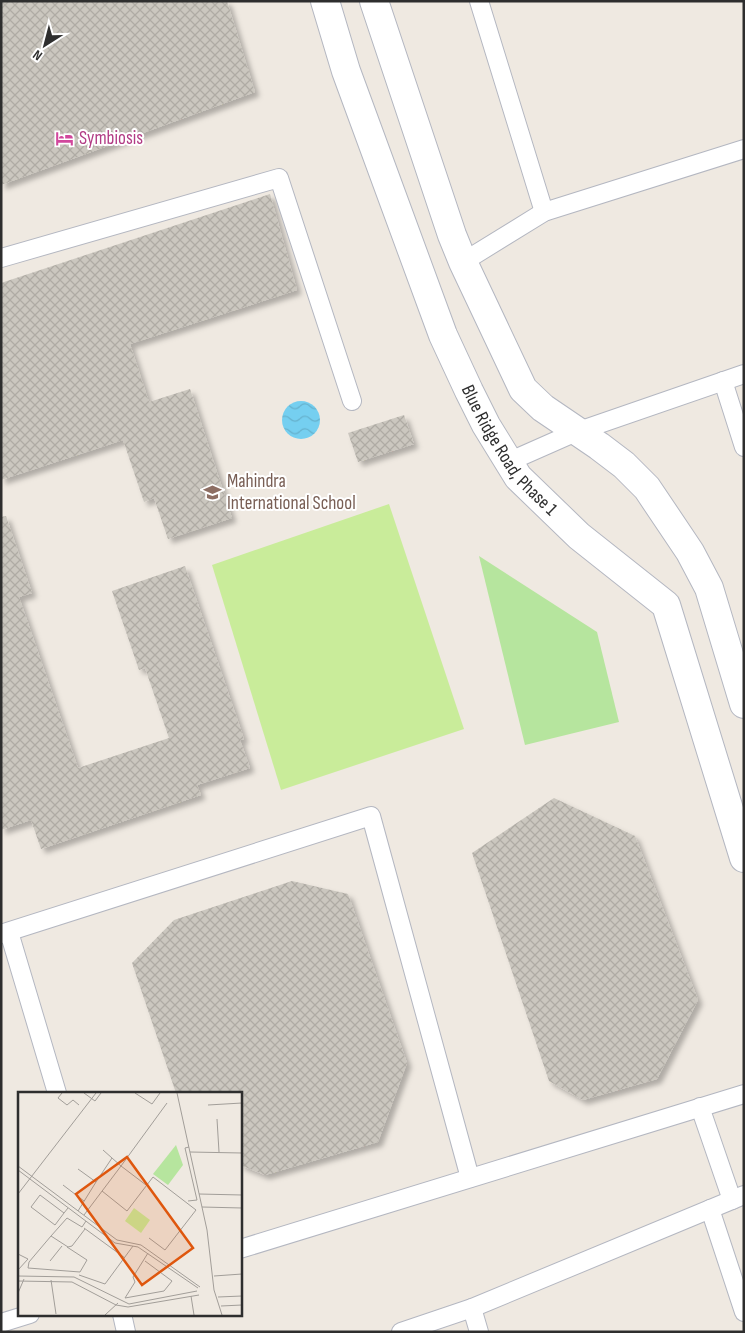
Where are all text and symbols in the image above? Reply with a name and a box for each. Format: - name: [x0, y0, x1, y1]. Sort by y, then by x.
- north arrow: [20, 20, 70, 70]
- text: N: [30, 46, 46, 64]
- place label: Symbiosis: [79, 127, 143, 150]
- hotel icon: Symbiosis: [55, 128, 75, 148]
- street label: Blue Ridge Road, Phase 1: [456, 381, 562, 521]
- place label: Mahindra International School: [227, 470, 356, 515]
- school or university icon: Mahindra International School: [203, 482, 223, 502]
- inset map: [18, 1092, 241, 1316]

